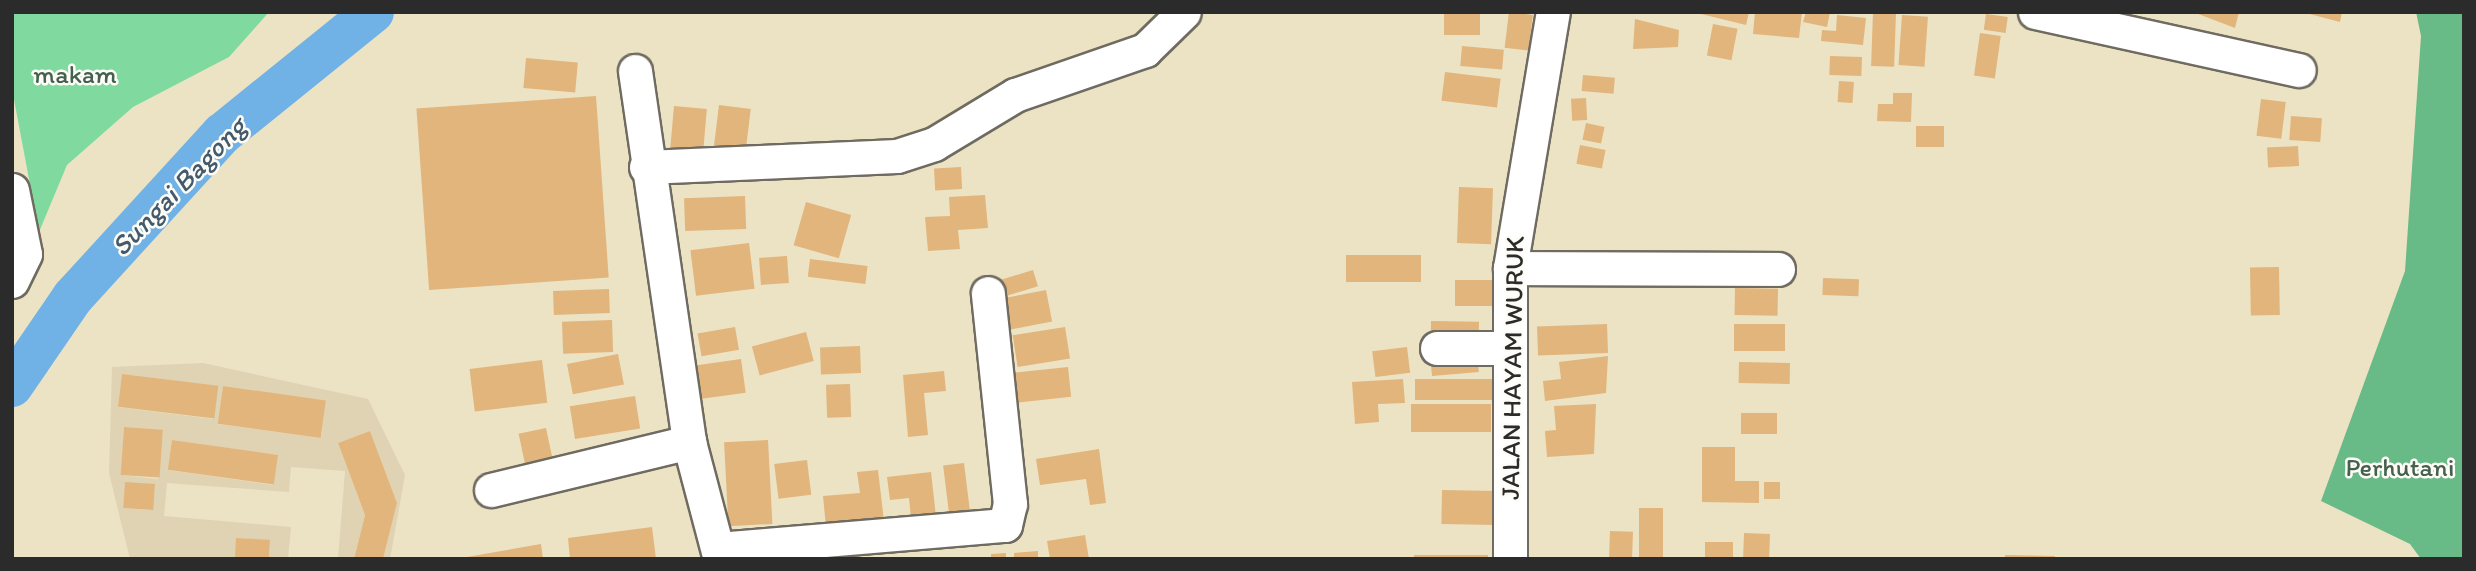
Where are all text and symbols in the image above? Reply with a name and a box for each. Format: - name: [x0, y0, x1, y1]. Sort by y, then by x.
- park label: makam: [33, 59, 117, 91]
- water label: Sungai Bagong: [104, 110, 252, 262]
- street label: JALAN HAYAM WURUK: [1495, 236, 1531, 500]
- park label: Perhutani: [2346, 452, 2454, 484]

